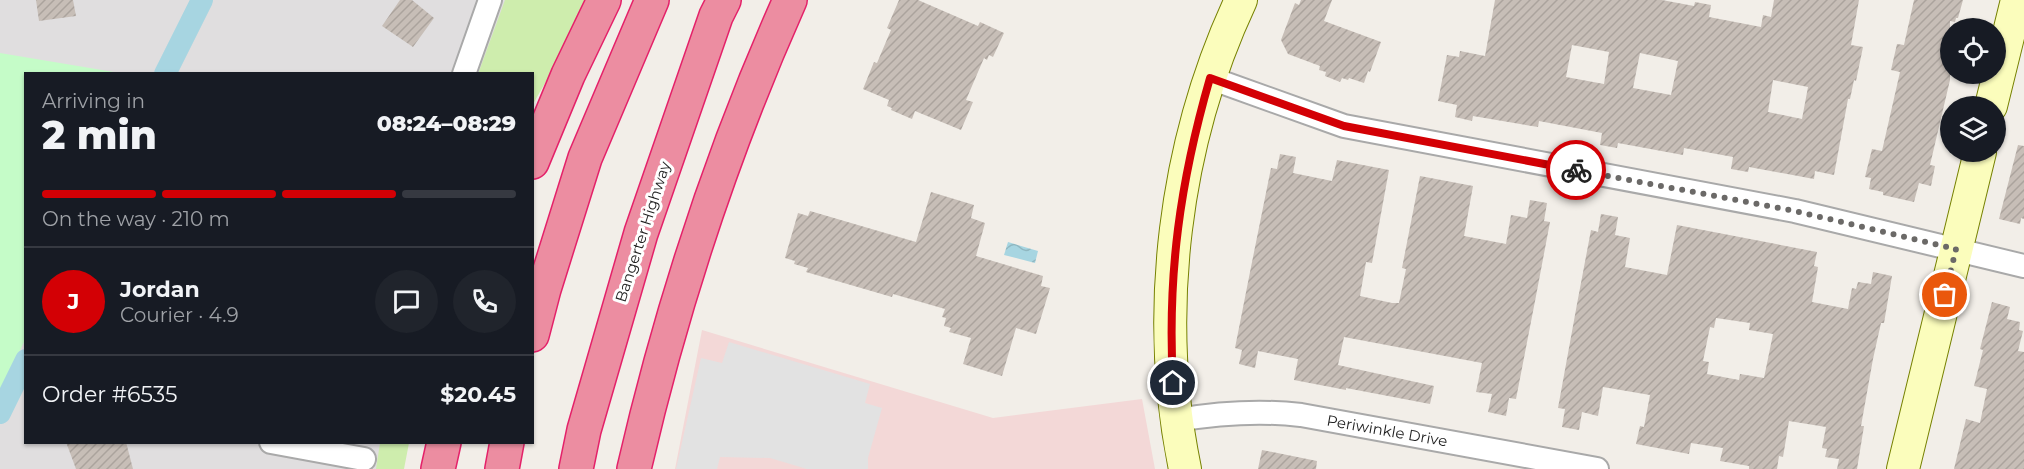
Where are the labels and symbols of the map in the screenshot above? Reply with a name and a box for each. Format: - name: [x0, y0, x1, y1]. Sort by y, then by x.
- courier: [1546, 140, 1606, 200]
- street label: Bangerter Highway: [611, 158, 675, 305]
- pin: [1919, 269, 1970, 320]
- pin: [1147, 357, 1198, 408]
- street label: Periwinkle Drive: [1325, 411, 1449, 450]

